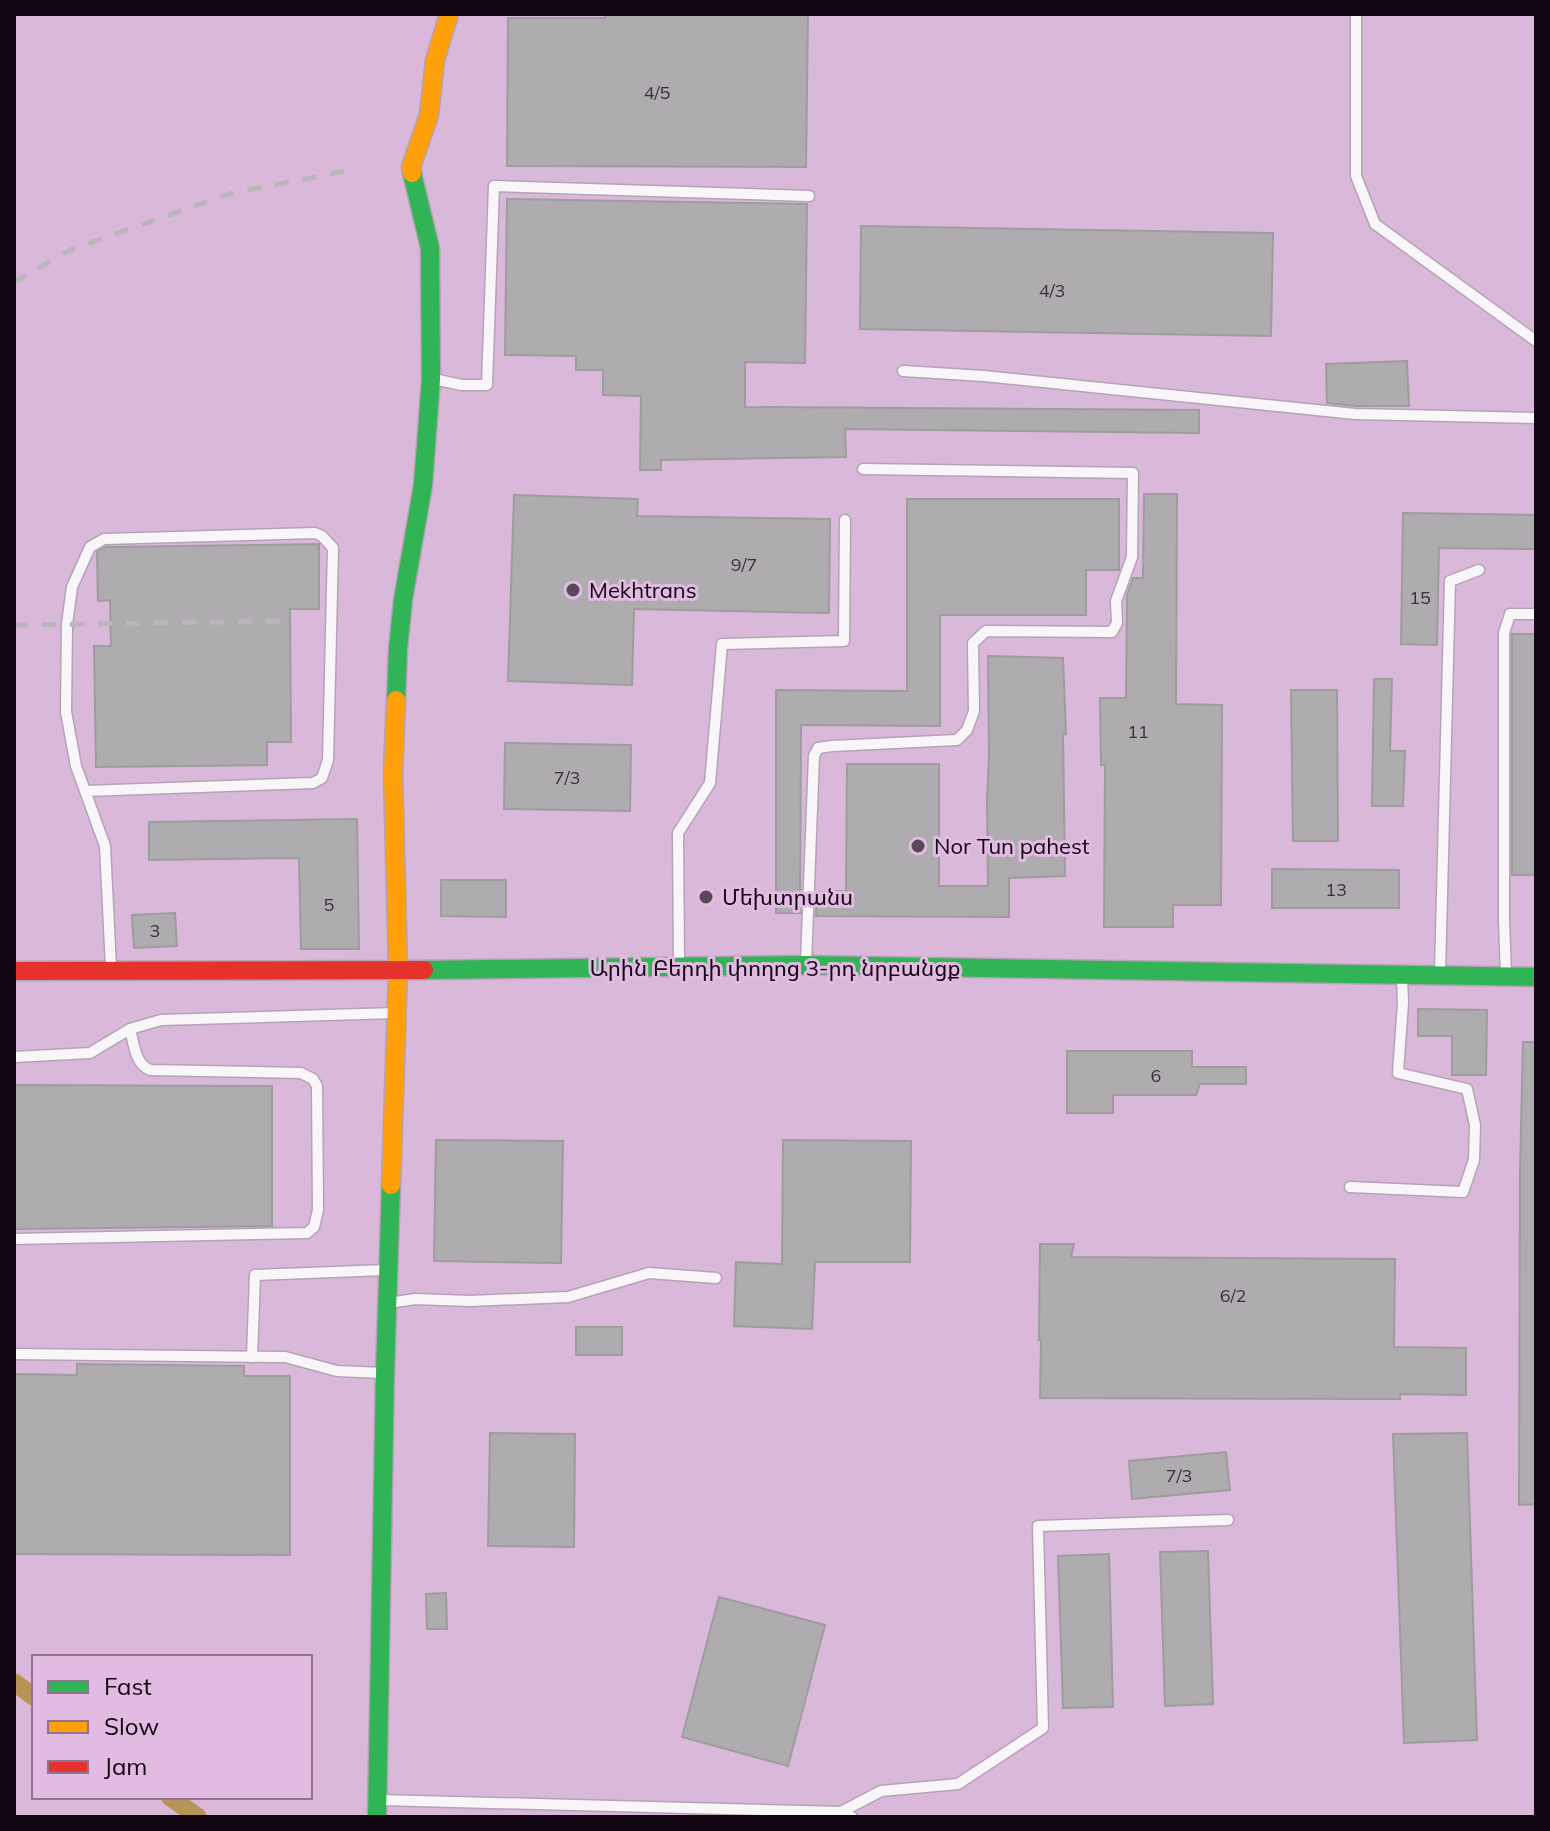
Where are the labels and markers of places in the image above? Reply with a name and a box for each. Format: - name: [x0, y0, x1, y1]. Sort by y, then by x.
- place label: Mekhtrans: [589, 576, 697, 604]
- marker: Mekhtrans: [564, 581, 582, 599]
- place label: Nor Tun pahest: [934, 832, 1090, 860]
- marker: Nor Tun pahest: [909, 837, 927, 855]
- place label: Մեխտրանս: [722, 883, 853, 911]
- marker: Մեխտրանս: [697, 888, 715, 906]

